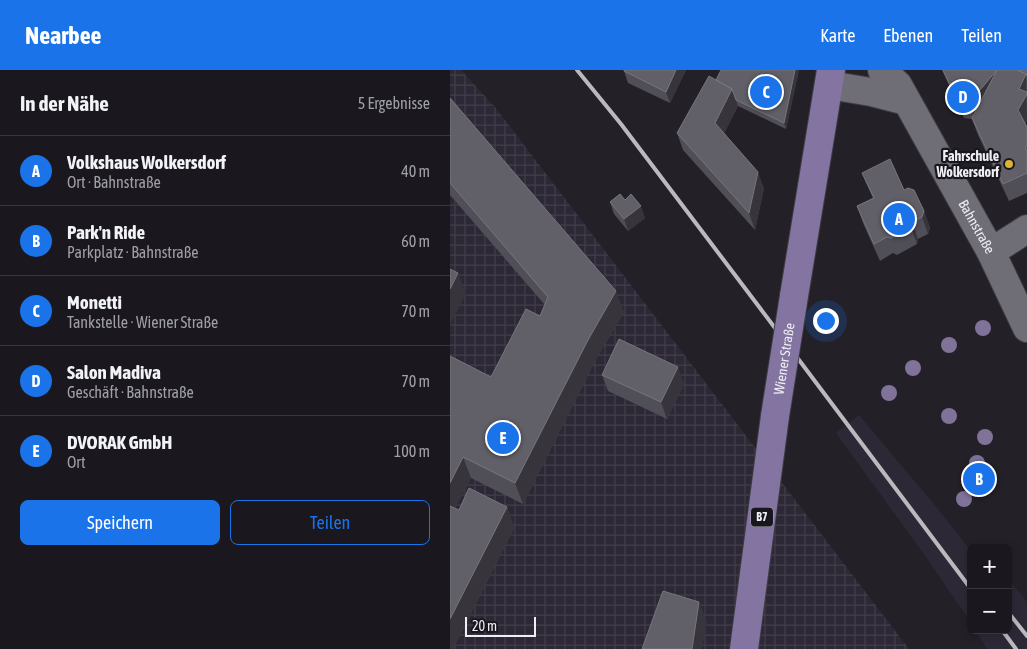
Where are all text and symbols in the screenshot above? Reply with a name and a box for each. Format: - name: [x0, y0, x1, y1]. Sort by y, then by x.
- text: Nearbee: [25, 22, 101, 49]
- text: Karte: [820, 25, 855, 46]
- text: Ebenen: [883, 25, 933, 46]
- text: Teilen: [961, 25, 1002, 46]
- pin: C: [750, 73, 782, 111]
- pin: D: [947, 78, 979, 116]
- text: In der Nähe: [20, 91, 109, 115]
- text: 5 Ergebnisse: [358, 94, 430, 112]
- place label: Fahrschule Wolkersdorf: [936, 148, 999, 180]
- text: Volkshaus Wolkersdorf: [67, 151, 226, 173]
- marker: Fahrschule Wolkersdorf: [1003, 158, 1015, 170]
- text: A: [32, 162, 40, 180]
- text: 40 m: [401, 162, 430, 180]
- text: Ort · Bahnstraße: [67, 173, 161, 191]
- street label: Bahnstraße: [955, 197, 998, 256]
- pin: A: [883, 200, 915, 238]
- text: Park'n Ride: [67, 221, 145, 243]
- text: B: [32, 232, 40, 250]
- text: 60 m: [401, 232, 430, 250]
- text: Parkplatz · Bahnstraße: [67, 243, 199, 261]
- text: Monetti: [67, 291, 122, 313]
- text: C: [32, 302, 40, 320]
- text: 70 m: [401, 302, 430, 320]
- your location: [813, 308, 839, 334]
- text: Tankstelle · Wiener Straße: [67, 313, 218, 331]
- street label: Wiener Straße: [771, 322, 798, 396]
- text: Salon Madiva: [67, 361, 161, 383]
- text: D: [32, 372, 40, 390]
- text: 70 m: [401, 372, 430, 390]
- text: Geschäft · Bahnstraße: [67, 383, 194, 401]
- pin: E: [487, 419, 519, 457]
- text: DVORAK GmbH: [67, 431, 172, 453]
- text: E: [33, 442, 39, 460]
- text: 100 m: [394, 442, 430, 460]
- text: Ort: [67, 453, 86, 471]
- pin: B: [963, 460, 995, 498]
- button: Speichern: [20, 500, 220, 545]
- button: Teilen: [230, 500, 430, 545]
- road number: B7: [751, 508, 773, 527]
- map controls: [967, 544, 1012, 634]
- button: +: [967, 544, 1012, 589]
- button: −: [967, 589, 1012, 634]
- scale bar: [465, 614, 536, 637]
- text: 20 m: [472, 618, 497, 634]

